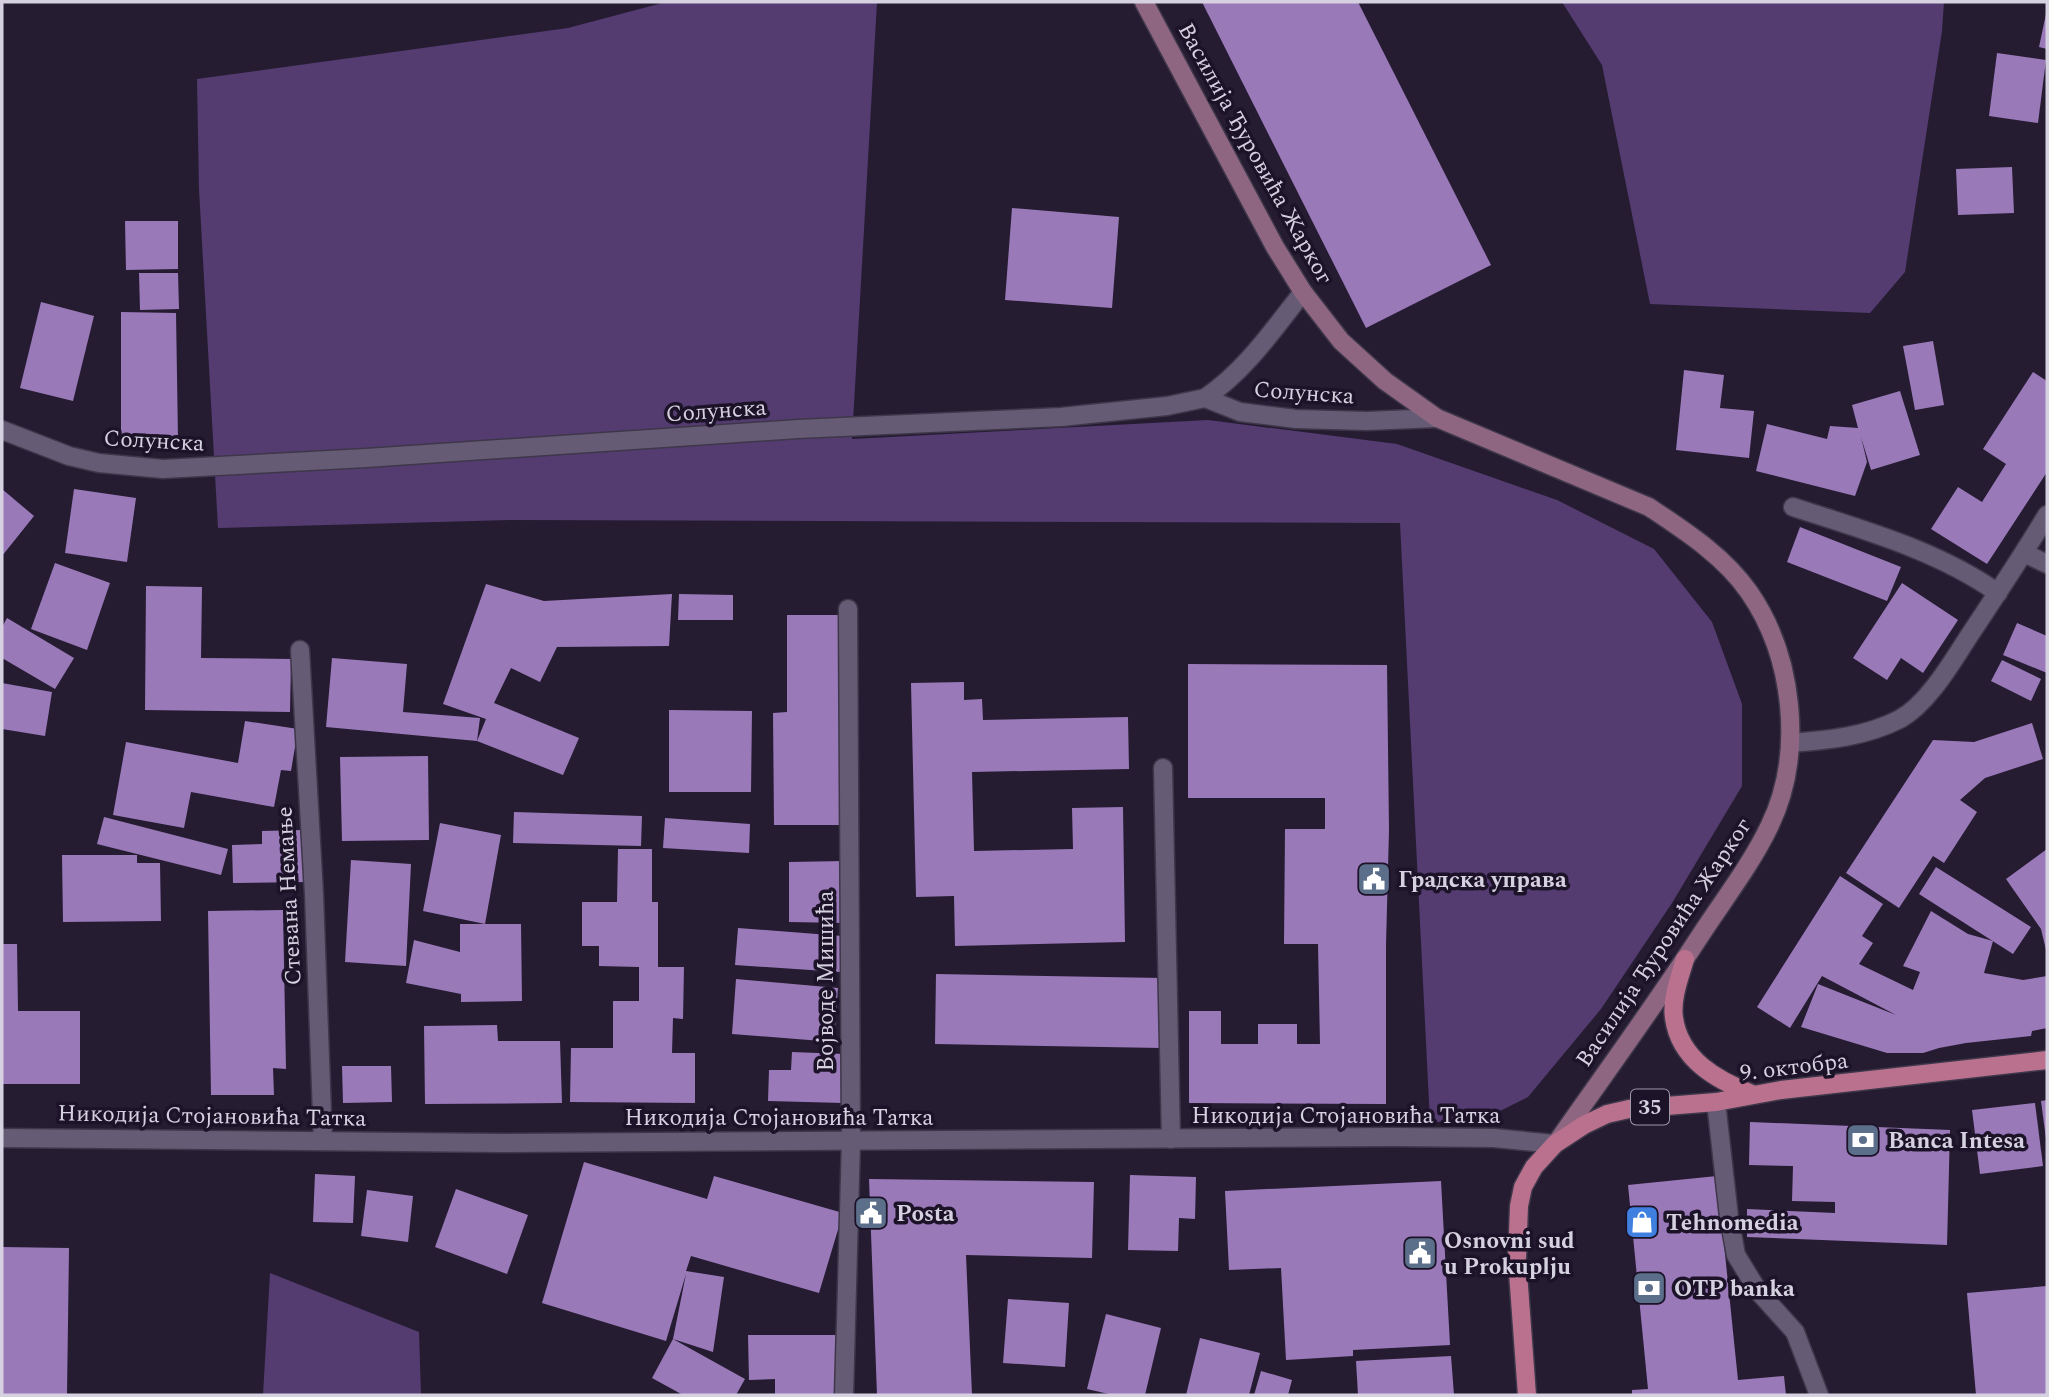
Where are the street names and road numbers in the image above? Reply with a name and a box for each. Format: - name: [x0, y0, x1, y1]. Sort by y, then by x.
- street label: Василија Ђуровића Жарког: [1168, 17, 1341, 291]
- street label: Солунска: [1252, 373, 1355, 414]
- street label: Солунска: [665, 391, 768, 432]
- street label: Солунска: [103, 421, 205, 462]
- street label: Стевана Немање: [267, 806, 312, 986]
- street label: Василија Ђуровића Жарког: [1567, 811, 1761, 1075]
- street label: Војводе Мишића: [809, 891, 844, 1071]
- street label: 9. октобра: [1738, 1043, 1850, 1091]
- road number: 35: [1631, 1090, 1669, 1124]
- street label: Никодија Стојановића Татка: [57, 1096, 367, 1137]
- street label: Никодија Стојановића Татка: [1192, 1099, 1500, 1134]
- street label: Никодија Стојановића Татка: [625, 1101, 933, 1136]

